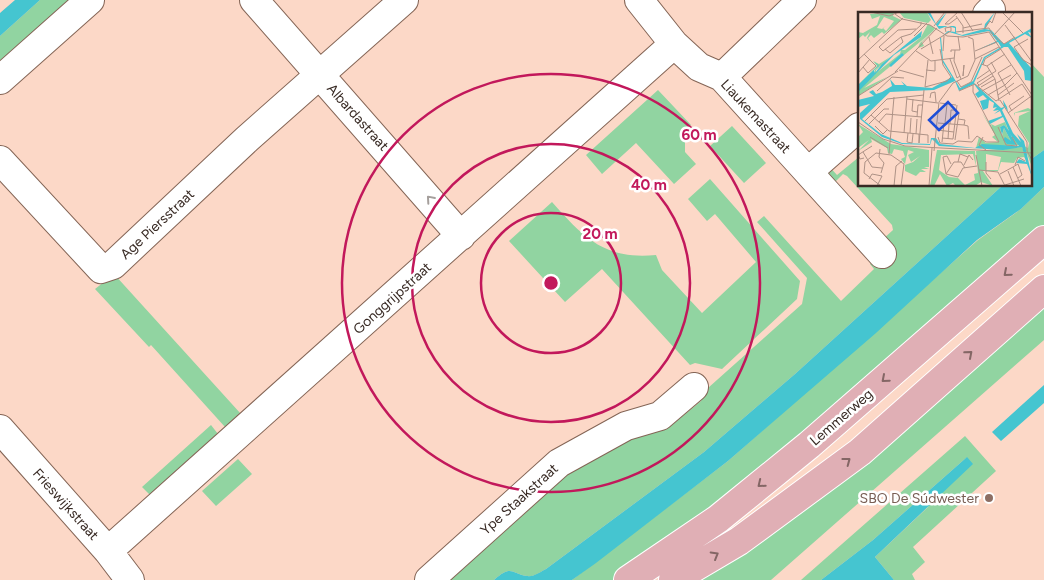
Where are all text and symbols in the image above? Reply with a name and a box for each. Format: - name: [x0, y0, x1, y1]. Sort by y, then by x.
- inset map: [858, 12, 1032, 186]
- street label: Liaukemastraat: [717, 76, 794, 157]
- street label: Albardastraat: [323, 80, 392, 154]
- text: 60 m: [681, 126, 717, 144]
- text: 40 m: [631, 176, 667, 194]
- street label: Age Piersstraat: [117, 186, 198, 263]
- one-way arrow: [427, 196, 435, 205]
- text: 20 m: [582, 225, 618, 243]
- street label: Gonggrijpstraat: [350, 259, 435, 338]
- one-way arrow: [1004, 267, 1013, 276]
- centre of rings: [542, 274, 560, 292]
- one-way arrow: [964, 351, 973, 360]
- one-way arrow: [881, 373, 890, 382]
- street label: Lemmerweg: [806, 385, 876, 449]
- one-way arrow: [841, 458, 851, 467]
- street label: Ype Staakstraat: [477, 460, 562, 539]
- street label: Frieswijkstraat: [29, 465, 102, 544]
- one-way arrow: [757, 479, 766, 488]
- place label: SBO De Súdwester: [860, 490, 979, 507]
- marker: SBO De Súdwester: [983, 492, 995, 504]
- one-way arrow: [709, 552, 718, 562]

